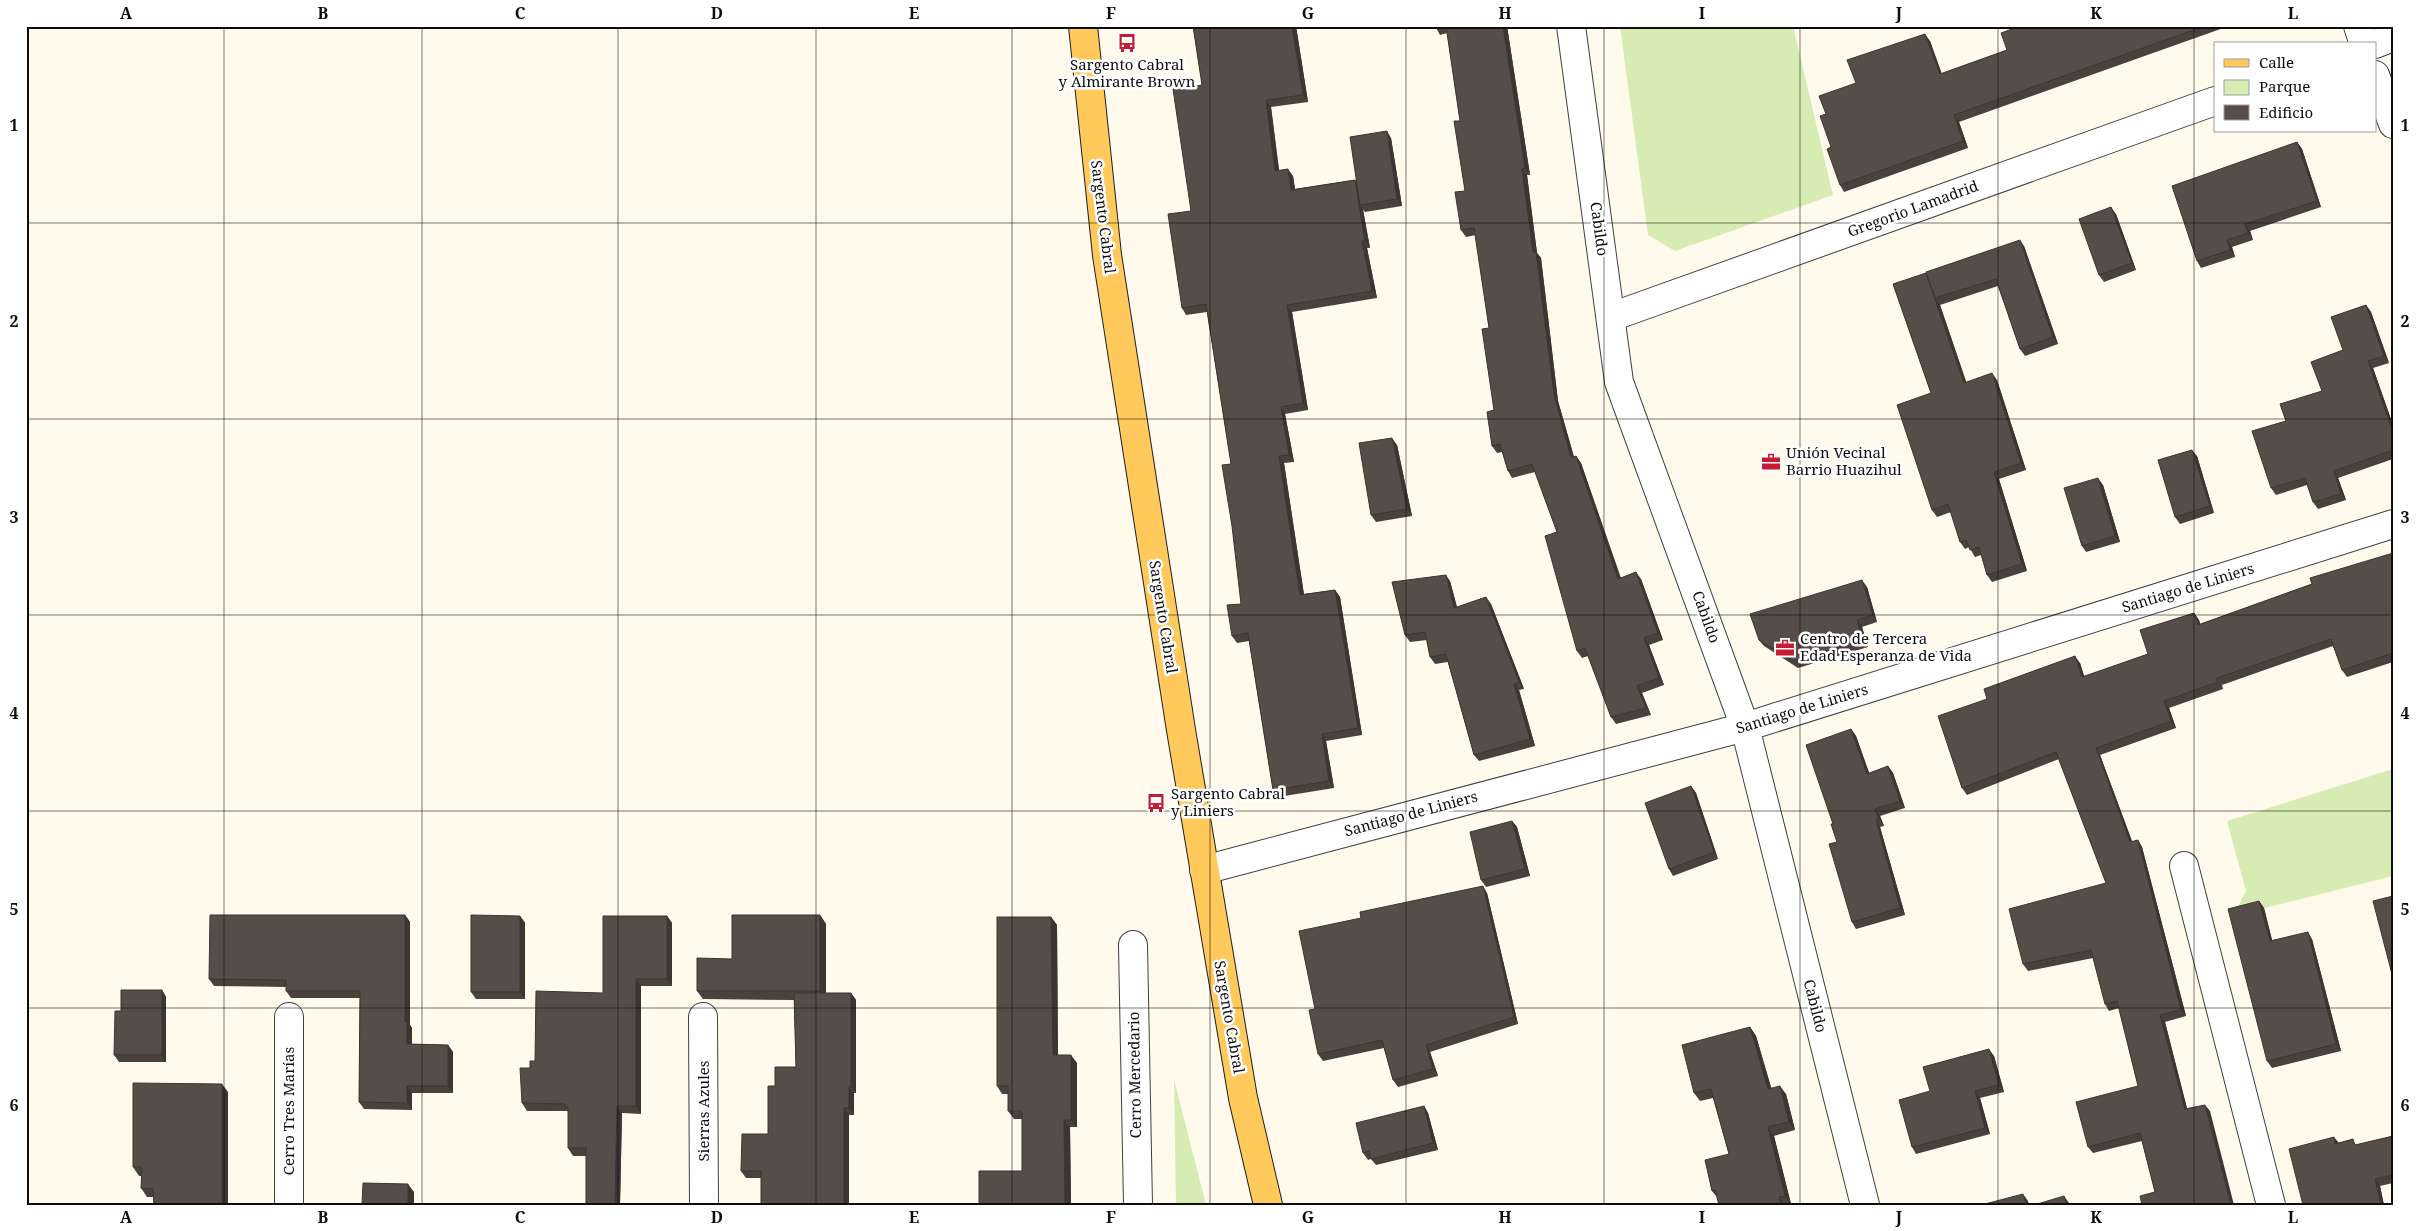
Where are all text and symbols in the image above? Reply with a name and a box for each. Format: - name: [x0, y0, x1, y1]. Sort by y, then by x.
- text: A: [120, 2, 133, 24]
- text: B: [318, 2, 329, 24]
- text: C: [515, 2, 526, 24]
- text: D: [711, 2, 723, 24]
- text: E: [909, 2, 919, 24]
- text: F: [1106, 2, 1116, 24]
- text: G: [1302, 2, 1314, 24]
- text: H: [1498, 2, 1512, 24]
- text: I: [1699, 2, 1705, 24]
- text: J: [1895, 2, 1903, 24]
- text: K: [2090, 2, 2102, 24]
- text: L: [2288, 2, 2298, 24]
- bus stop icon: Sargento Cabral y Almirante Brown: [1116, 32, 1138, 54]
- legend: [2214, 42, 2376, 132]
- text: Calle: [2259, 52, 2294, 72]
- place label: Sargento Cabral y Almirante Brown: [1059, 54, 1196, 91]
- text: Parque: [2259, 76, 2310, 96]
- text: Edificio: [2259, 102, 2313, 122]
- text: 1: [9, 114, 19, 136]
- text: 1: [2400, 114, 2410, 136]
- street label: Sargento Cabral: [1087, 159, 1121, 275]
- street label: Gregorio Lamadrid: [1845, 175, 1981, 241]
- street label: Cabildo: [1586, 201, 1614, 257]
- text: 2: [9, 310, 19, 332]
- text: 2: [2400, 310, 2410, 332]
- place label: Unión Vecinal Barrio Huazihul: [1786, 442, 1902, 479]
- office icon: Unión Vecinal Barrio Huazihul: [1760, 451, 1782, 473]
- text: 3: [9, 506, 19, 528]
- text: 3: [2400, 506, 2410, 528]
- street label: Santiago de Liniers: [2119, 557, 2256, 617]
- street label: Sargento Cabral: [1145, 559, 1183, 675]
- street label: Cabildo: [1688, 588, 1726, 646]
- place label: Centro de Tercera Edad Esperanza de Vida: [1800, 628, 1972, 665]
- office icon: Centro de Tercera Edad Esperanza de Vida: [1774, 637, 1796, 659]
- street label: Santiago de Liniers: [1733, 678, 1870, 738]
- text: 4: [9, 702, 19, 724]
- text: 4: [2400, 702, 2410, 724]
- place label: Sargento Cabral y Liniers: [1171, 783, 1285, 820]
- street label: Santiago de Liniers: [1342, 786, 1480, 840]
- bus stop icon: Sargento Cabral y Liniers: [1145, 792, 1167, 814]
- text: 5: [9, 898, 19, 920]
- text: 5: [2400, 898, 2410, 920]
- street label: Sargento Cabral: [1210, 959, 1250, 1075]
- street label: Cabildo: [1800, 977, 1832, 1034]
- street label: Cerro Mercedario: [1123, 1012, 1145, 1139]
- street label: Cerro Tres Marías: [278, 1047, 298, 1175]
- street label: Sierras Azules: [693, 1060, 713, 1162]
- text: 6: [9, 1094, 19, 1116]
- text: 6: [2400, 1094, 2410, 1116]
- text: A: [120, 1206, 133, 1228]
- text: B: [318, 1206, 329, 1228]
- text: C: [515, 1206, 526, 1228]
- text: D: [711, 1206, 723, 1228]
- text: E: [909, 1206, 919, 1228]
- text: F: [1106, 1206, 1116, 1228]
- text: G: [1302, 1206, 1314, 1228]
- text: H: [1498, 1206, 1512, 1228]
- text: I: [1699, 1206, 1705, 1228]
- text: J: [1895, 1206, 1903, 1228]
- text: K: [2090, 1206, 2102, 1228]
- text: L: [2288, 1206, 2298, 1228]

